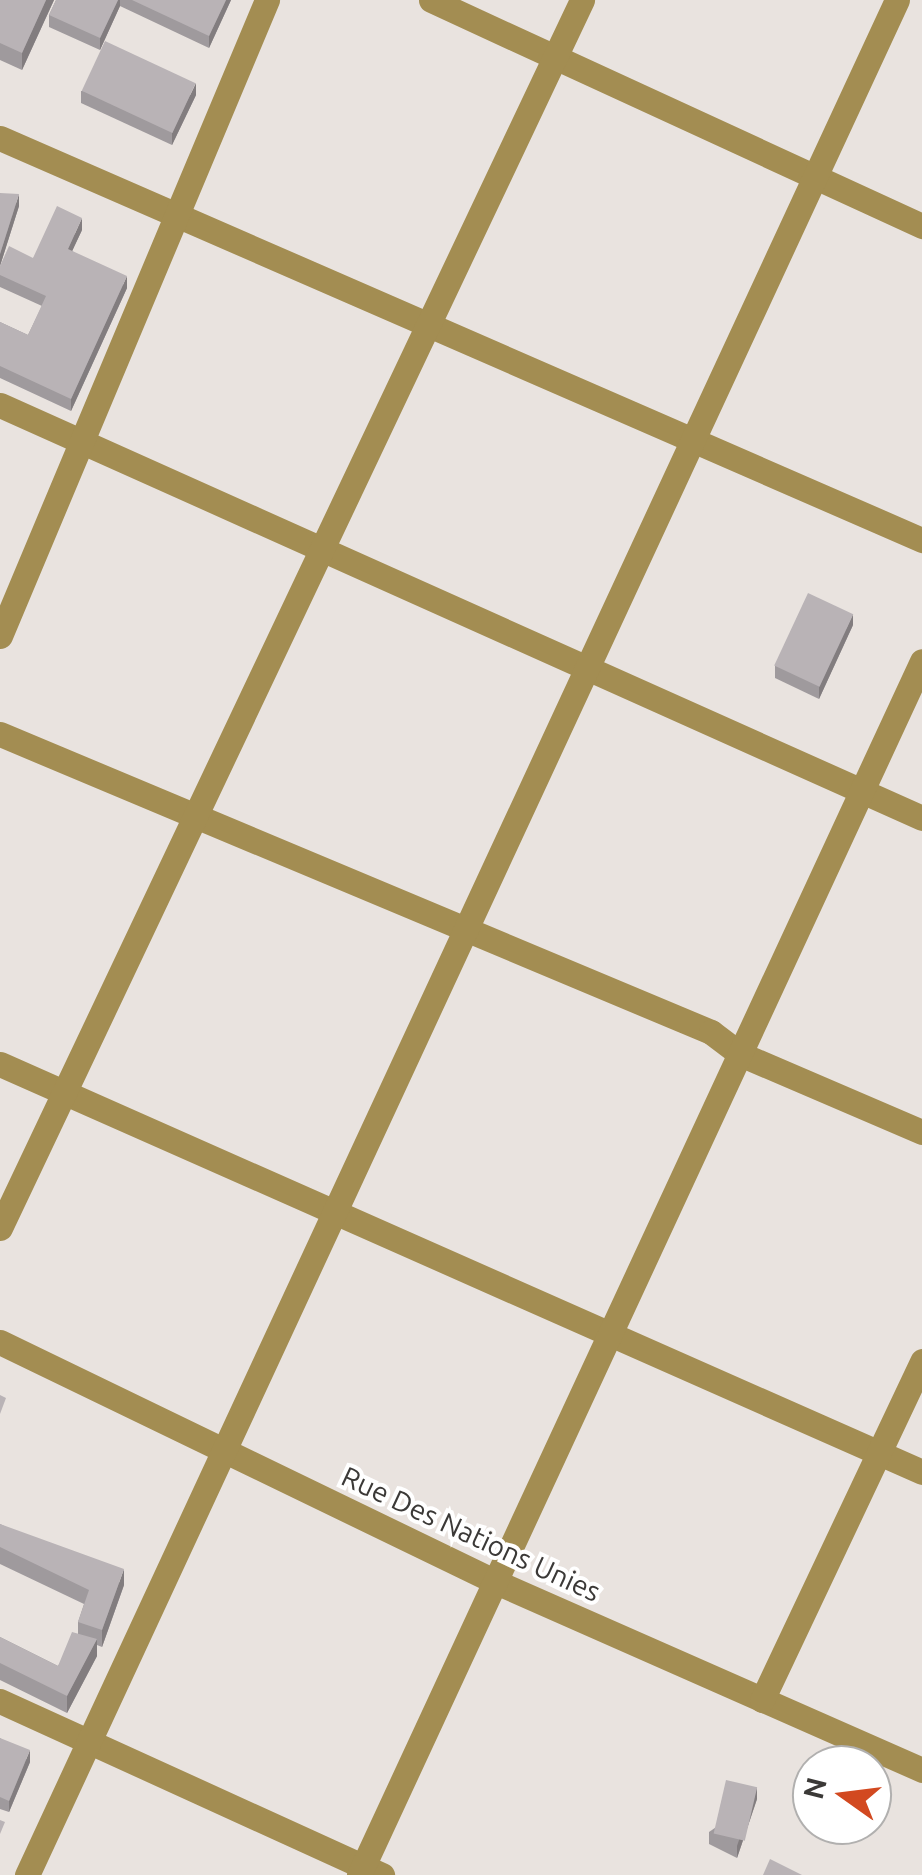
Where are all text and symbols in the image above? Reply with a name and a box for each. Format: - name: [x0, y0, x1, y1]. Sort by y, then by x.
- street label: Rue Des Nations Unies: [336, 1459, 606, 1609]
- north arrow: [792, 1745, 892, 1845]
- text: N: [797, 1774, 832, 1802]

